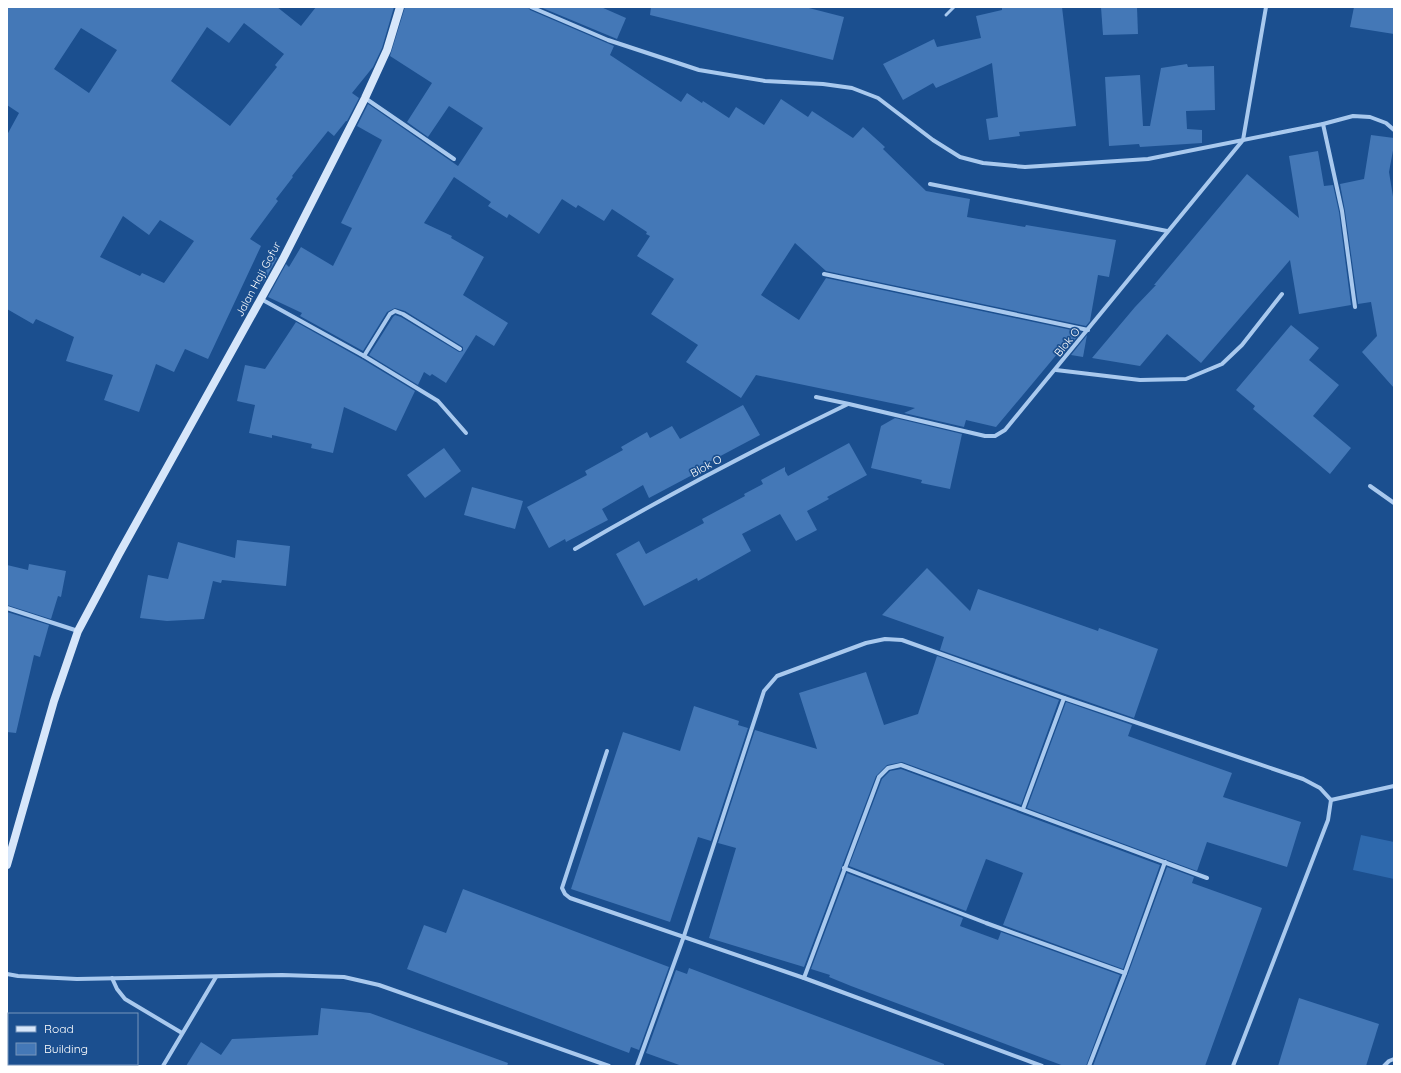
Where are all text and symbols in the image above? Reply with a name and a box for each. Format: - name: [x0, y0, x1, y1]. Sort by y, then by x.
- street label: Jalan Haji Gofur: [232, 238, 284, 319]
- street label: Blok O: [1051, 325, 1083, 359]
- street label: Blok O: [688, 452, 724, 480]
- legend: [8, 1013, 138, 1065]
- text: Road: [44, 1021, 74, 1036]
- text: Building: [44, 1041, 88, 1056]

